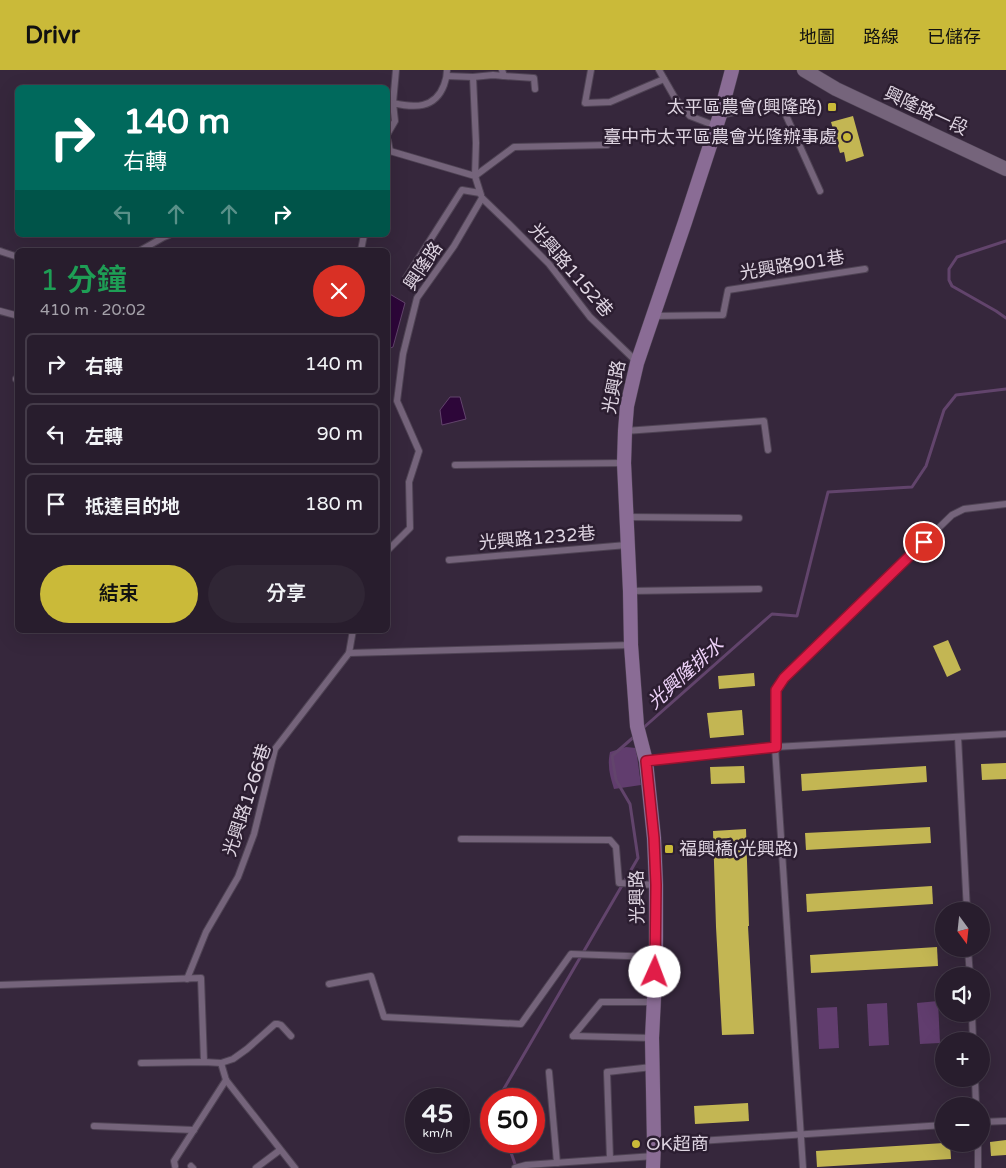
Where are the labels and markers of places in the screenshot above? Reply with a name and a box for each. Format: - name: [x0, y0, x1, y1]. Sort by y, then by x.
- place label: 太平區農會(興隆路): [667, 96, 822, 118]
- marker: 太平區農會(興隆路): [826, 101, 838, 113]
- place label: 臺中市太平區農會光隆辦事處: [603, 126, 837, 148]
- marker: 臺中市太平區農會光隆辦事處: [841, 131, 853, 143]
- pin: [903, 521, 945, 563]
- place label: 福興橋(光興路): [679, 838, 798, 860]
- marker: 福興橋(光興路): [663, 843, 675, 855]
- place label: OK超商: [646, 1133, 709, 1155]
- marker: OK超商: [630, 1138, 642, 1150]

